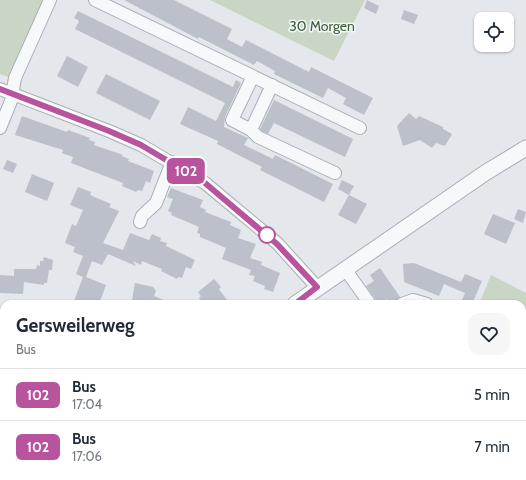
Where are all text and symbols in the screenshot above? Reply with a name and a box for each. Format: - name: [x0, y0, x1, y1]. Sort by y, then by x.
- map controls: [474, 12, 514, 52]
- button: locate: [474, 12, 514, 52]
- park label: 30 Morgen: [289, 17, 355, 35]
- line badge: 102: [163, 158, 209, 184]
- text: 102: [175, 162, 197, 180]
- unlabelled marker: [258, 226, 276, 244]
- button: heart: [468, 313, 510, 355]
- text: Gersweilerweg: [16, 314, 135, 337]
- text: Bus: [16, 341, 36, 357]
- text: Bus: [72, 378, 96, 396]
- text: 102: [27, 386, 49, 404]
- text: 5 min: [474, 386, 510, 404]
- text: 17:04: [72, 396, 102, 412]
- text: Bus: [72, 430, 96, 448]
- text: 102: [27, 438, 49, 456]
- text: 7 min: [474, 438, 510, 456]
- text: 17:06: [72, 448, 102, 464]

